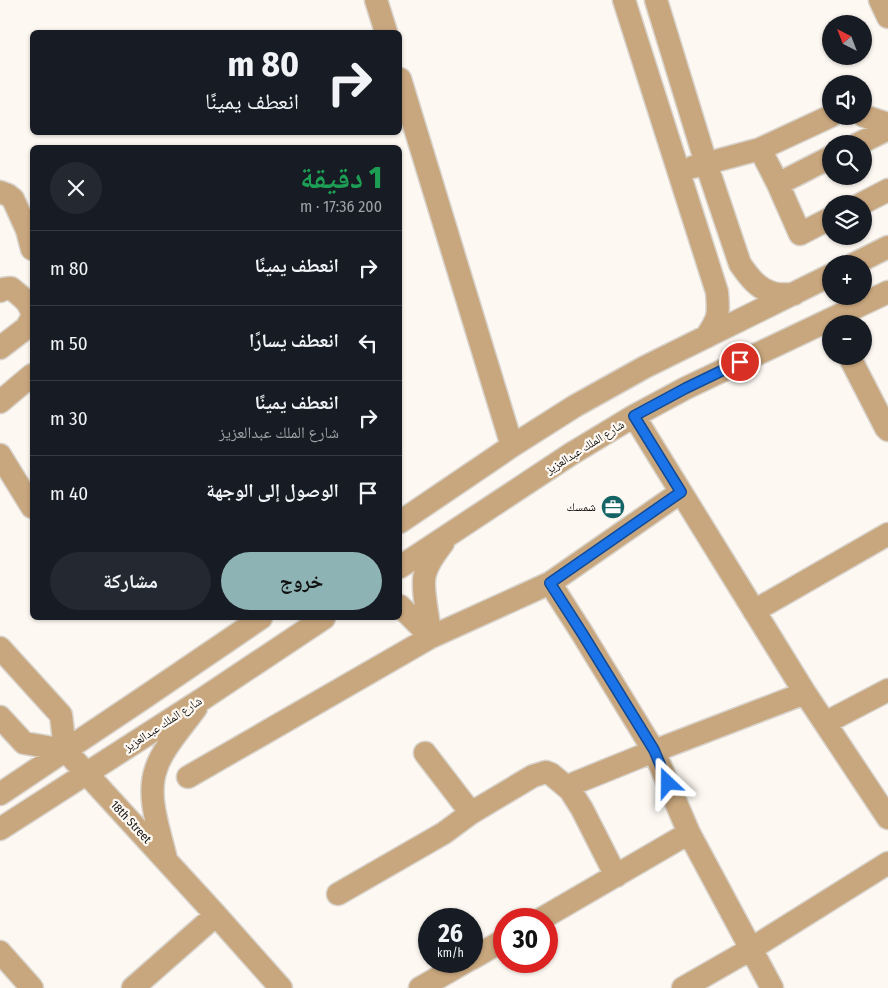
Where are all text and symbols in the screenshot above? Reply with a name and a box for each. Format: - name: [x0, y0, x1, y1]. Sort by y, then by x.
- north arrow: [822, 15, 872, 65]
- map controls: [822, 15, 872, 365]
- text: 80 m: [227, 43, 299, 85]
- icon: right: [317, 50, 382, 115]
- button: sound: [822, 75, 872, 125]
- text: انعطف يمينًا: [205, 88, 299, 115]
- button: search: [822, 135, 872, 185]
- text: 1 دقيقة: [300, 160, 382, 196]
- button: close: [50, 162, 102, 214]
- button: layers: [822, 195, 872, 245]
- text: 200 m · 17:36: [300, 197, 382, 216]
- text: انعطف يمينًا: [254, 254, 339, 277]
- icon: right: [354, 254, 382, 282]
- button: +: [822, 255, 872, 305]
- text: 80 m: [50, 257, 89, 280]
- button: −: [822, 315, 872, 365]
- text: انعطف يسارًا: [249, 329, 339, 352]
- icon: left: [354, 329, 382, 357]
- text: 50 m: [50, 332, 88, 355]
- pin: [719, 341, 761, 383]
- icon: arrive: [726, 348, 754, 376]
- text: انعطف يمينًا: [254, 391, 339, 414]
- icon: right: [354, 404, 382, 432]
- text: 30 m: [50, 407, 88, 430]
- street label: شارع الملك عبدالعزيز: [542, 417, 627, 478]
- text: شارع الملك عبدالعزيز: [219, 423, 339, 442]
- text: الوصول إلى الوجهة: [206, 479, 339, 502]
- icon: arrive: [354, 479, 382, 507]
- text: 40 m: [50, 482, 88, 505]
- office icon: شمسك: [600, 494, 626, 520]
- place label: شمسك: [566, 500, 596, 514]
- button: مشاركة: [50, 552, 211, 610]
- button: خروج: [221, 552, 382, 610]
- street label: شارع الملك عبدالعزيز: [121, 694, 205, 756]
- position arrow: [641, 756, 693, 808]
- street label: 18th Street: [108, 798, 154, 846]
- speed limit sign: 30: [493, 908, 558, 973]
- text: 26: [438, 919, 463, 949]
- text: km/h: [437, 946, 464, 960]

